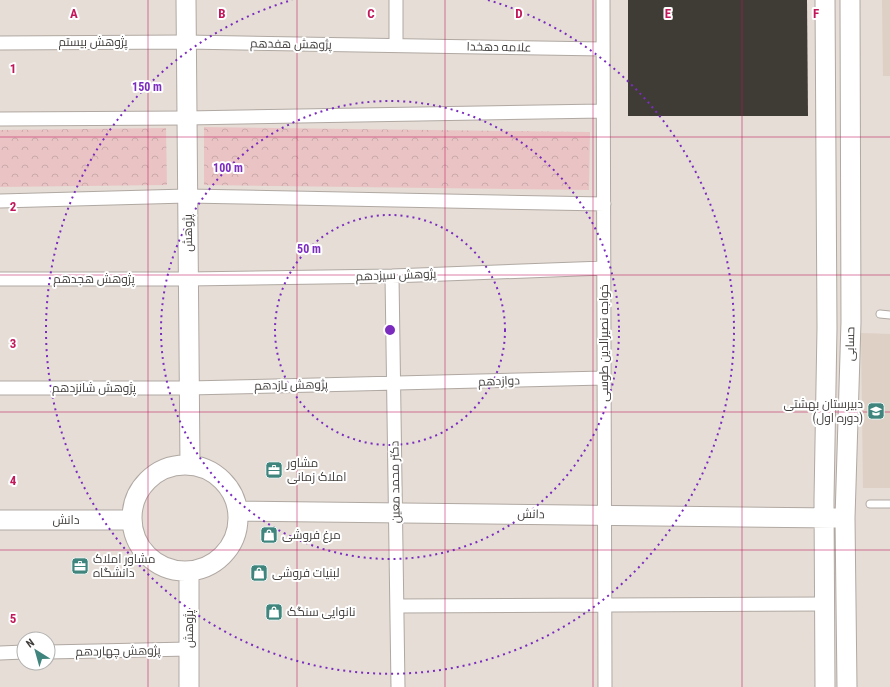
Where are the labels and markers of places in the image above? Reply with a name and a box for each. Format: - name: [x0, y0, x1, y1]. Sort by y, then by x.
- centre of rings: [383, 323, 397, 337]
- place label: دبیرستان بهشتی (دوره اول): [784, 397, 863, 425]
- school or university icon: دبیرستان بهشتی (دوره اول): [866, 401, 886, 421]
- place label: مشاور املاک زمانی: [286, 456, 346, 484]
- office icon: مشاور املاک زمانی: [264, 460, 284, 480]
- shop icon: مرغ فروشی: [259, 525, 279, 545]
- place label: مرغ فروشی: [282, 528, 341, 543]
- place label: مشاور املاک دانشگاه: [93, 552, 155, 580]
- office icon: مشاور املاک دانشگاه: [70, 556, 90, 576]
- shop icon: لبنیات فروشی: [249, 563, 269, 583]
- place label: لبنیات فروشی: [272, 566, 340, 580]
- shop icon: نانوایی سنگک: [264, 602, 284, 622]
- place label: نانوایی سنگک: [287, 605, 355, 619]

